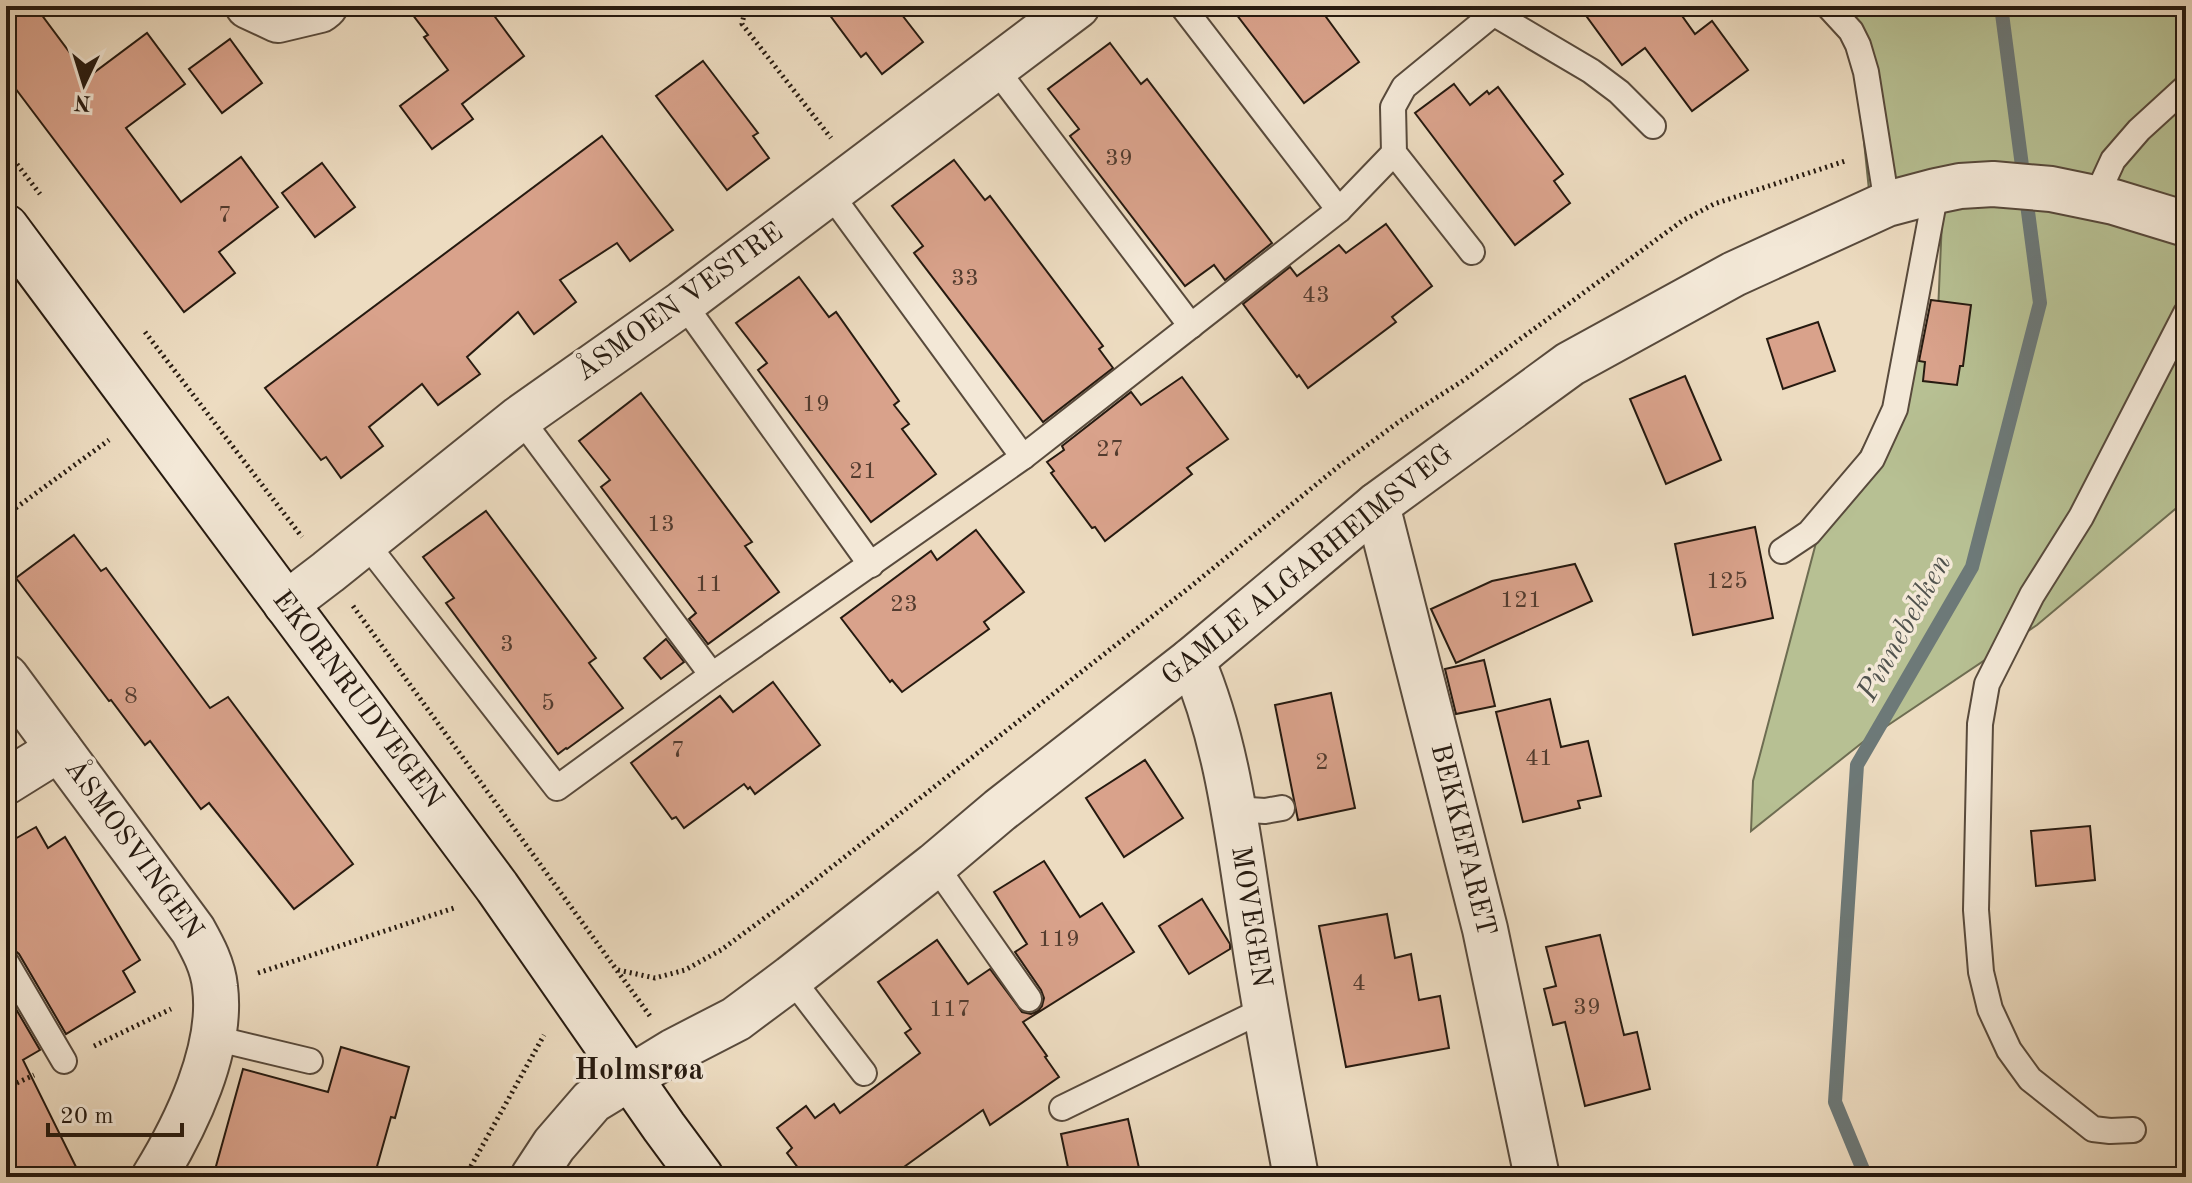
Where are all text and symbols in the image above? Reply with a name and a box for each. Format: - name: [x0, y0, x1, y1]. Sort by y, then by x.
- north arrow: [44, 44, 124, 124]
- text: N: [73, 90, 92, 114]
- house number: 39: [1105, 147, 1133, 171]
- house number: 7: [218, 204, 232, 228]
- street label: ÅSMOEN VESTRE: [568, 215, 789, 387]
- house number: 33: [951, 267, 979, 291]
- house number: 43: [1302, 284, 1330, 308]
- house number: 19: [802, 393, 830, 417]
- house number: 27: [1096, 438, 1124, 462]
- street label: GAMLE ALGARHEIMSVEG: [1157, 440, 1459, 692]
- house number: 21: [849, 460, 877, 484]
- house number: 13: [647, 513, 675, 537]
- water label: Pinnebekken: [1852, 550, 1957, 707]
- house number: 125: [1706, 570, 1748, 594]
- house number: 11: [695, 573, 723, 597]
- street label: EKORNRUDVEGEN: [266, 586, 448, 814]
- house number: 121: [1500, 589, 1542, 613]
- house number: 23: [890, 593, 918, 617]
- house number: 3: [500, 633, 514, 657]
- house number: 8: [124, 685, 138, 709]
- house number: 5: [541, 692, 555, 716]
- house number: 7: [671, 739, 685, 763]
- street label: BEKKEFARET: [1425, 741, 1499, 939]
- house number: 41: [1525, 747, 1553, 771]
- house number: 2: [1315, 751, 1329, 775]
- street label: ÅSMOSVINGEN: [59, 752, 211, 945]
- street label: MOVEGEN: [1225, 844, 1275, 990]
- house number: 119: [1038, 928, 1080, 952]
- house number: 4: [1352, 972, 1366, 996]
- house number: 39: [1573, 996, 1601, 1020]
- house number: 117: [929, 998, 971, 1022]
- district label: Holmsrøa: [574, 1056, 704, 1086]
- scale bar: [48, 1087, 182, 1137]
- text: 20 m: [60, 1105, 114, 1129]

